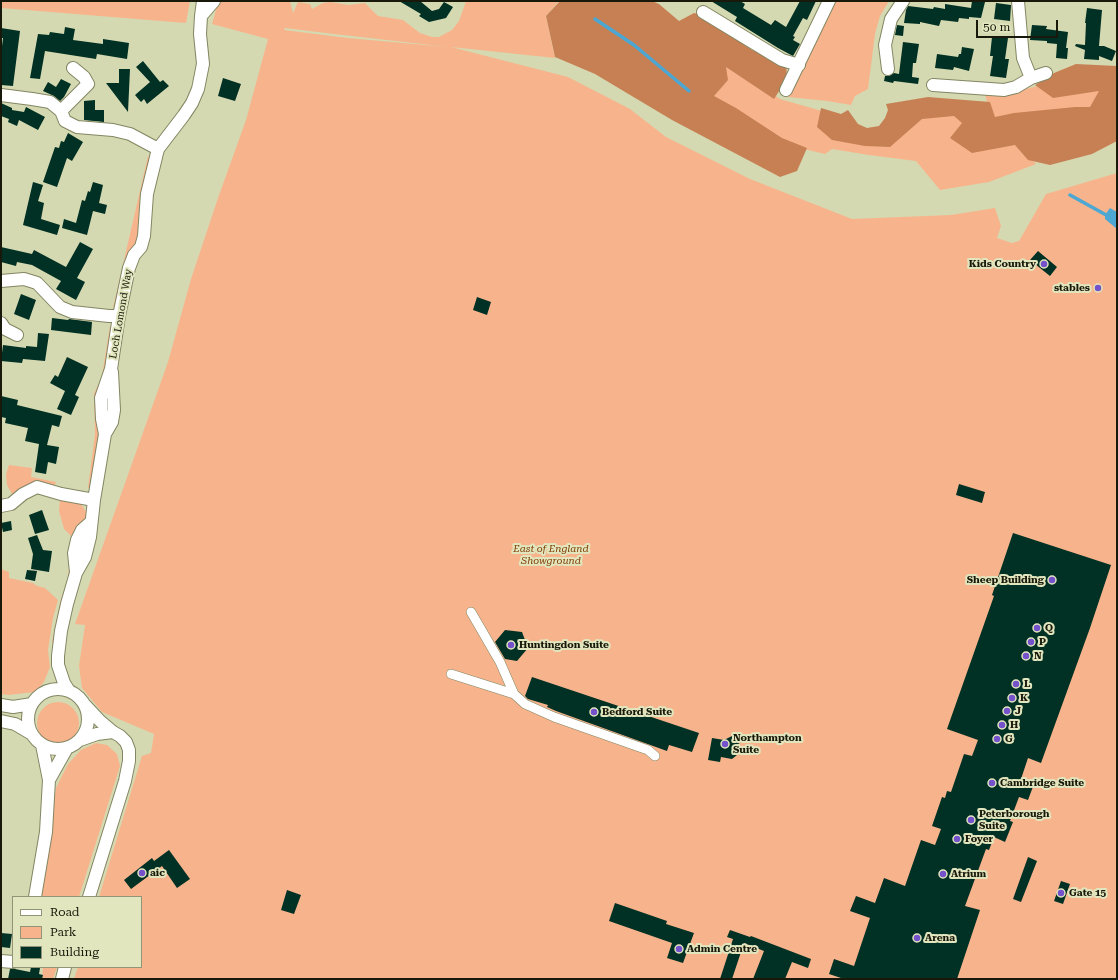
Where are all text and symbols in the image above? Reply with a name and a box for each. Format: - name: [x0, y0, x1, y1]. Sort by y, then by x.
- scale bar: [978, 12, 1060, 38]
- text: 50 m: [983, 20, 1010, 34]
- place label: Kids Country: [969, 258, 1036, 270]
- marker: Kids Country: [1039, 259, 1049, 269]
- street label: Loch Lomond Way: [107, 268, 135, 360]
- place label: stables: [1054, 282, 1090, 294]
- marker: stables: [1093, 283, 1103, 293]
- park label: East of England Showground: [513, 543, 589, 566]
- place label: Sheep Building: [967, 574, 1044, 586]
- marker: Sheep Building: [1047, 575, 1057, 585]
- place label: Q: [1045, 622, 1053, 634]
- marker: Q: [1032, 623, 1042, 633]
- place label: P: [1039, 636, 1046, 648]
- marker: P: [1026, 637, 1036, 647]
- place label: Huntingdon Suite: [519, 639, 609, 651]
- marker: Huntingdon Suite: [506, 640, 516, 650]
- place label: N: [1034, 650, 1042, 662]
- marker: N: [1021, 651, 1031, 661]
- place label: L: [1024, 678, 1030, 690]
- marker: L: [1011, 679, 1021, 689]
- place label: K: [1020, 692, 1028, 704]
- marker: K: [1007, 693, 1017, 703]
- place label: J: [1015, 705, 1021, 717]
- place label: Bedford Suite: [602, 706, 672, 718]
- marker: J: [1002, 706, 1012, 716]
- marker: Bedford Suite: [589, 707, 599, 717]
- place label: H: [1010, 719, 1018, 731]
- marker: H: [997, 720, 1007, 730]
- place label: Northampton Suite: [733, 732, 802, 756]
- place label: G: [1005, 733, 1013, 745]
- marker: G: [992, 734, 1002, 744]
- marker: Northampton Suite: [720, 739, 730, 749]
- place label: Cambridge Suite: [1000, 777, 1084, 789]
- marker: Cambridge Suite: [987, 778, 997, 788]
- place label: Peterborough Suite: [979, 808, 1049, 832]
- marker: Peterborough Suite: [966, 815, 976, 825]
- place label: Foyer: [965, 833, 993, 845]
- marker: Foyer: [952, 834, 962, 844]
- place label: aic: [150, 867, 165, 879]
- marker: aic: [137, 868, 147, 878]
- place label: Atrium: [951, 868, 986, 880]
- marker: Atrium: [938, 869, 948, 879]
- place label: Gate 15: [1069, 887, 1106, 899]
- marker: Gate 15: [1056, 888, 1066, 898]
- legend: [12, 896, 142, 968]
- text: Road: [50, 905, 79, 919]
- text: Park: [50, 925, 76, 939]
- place label: Arena: [925, 932, 955, 944]
- marker: Arena: [912, 933, 922, 943]
- place label: Admin Centre: [687, 943, 757, 955]
- marker: Admin Centre: [674, 944, 684, 954]
- text: Building: [50, 945, 99, 959]

